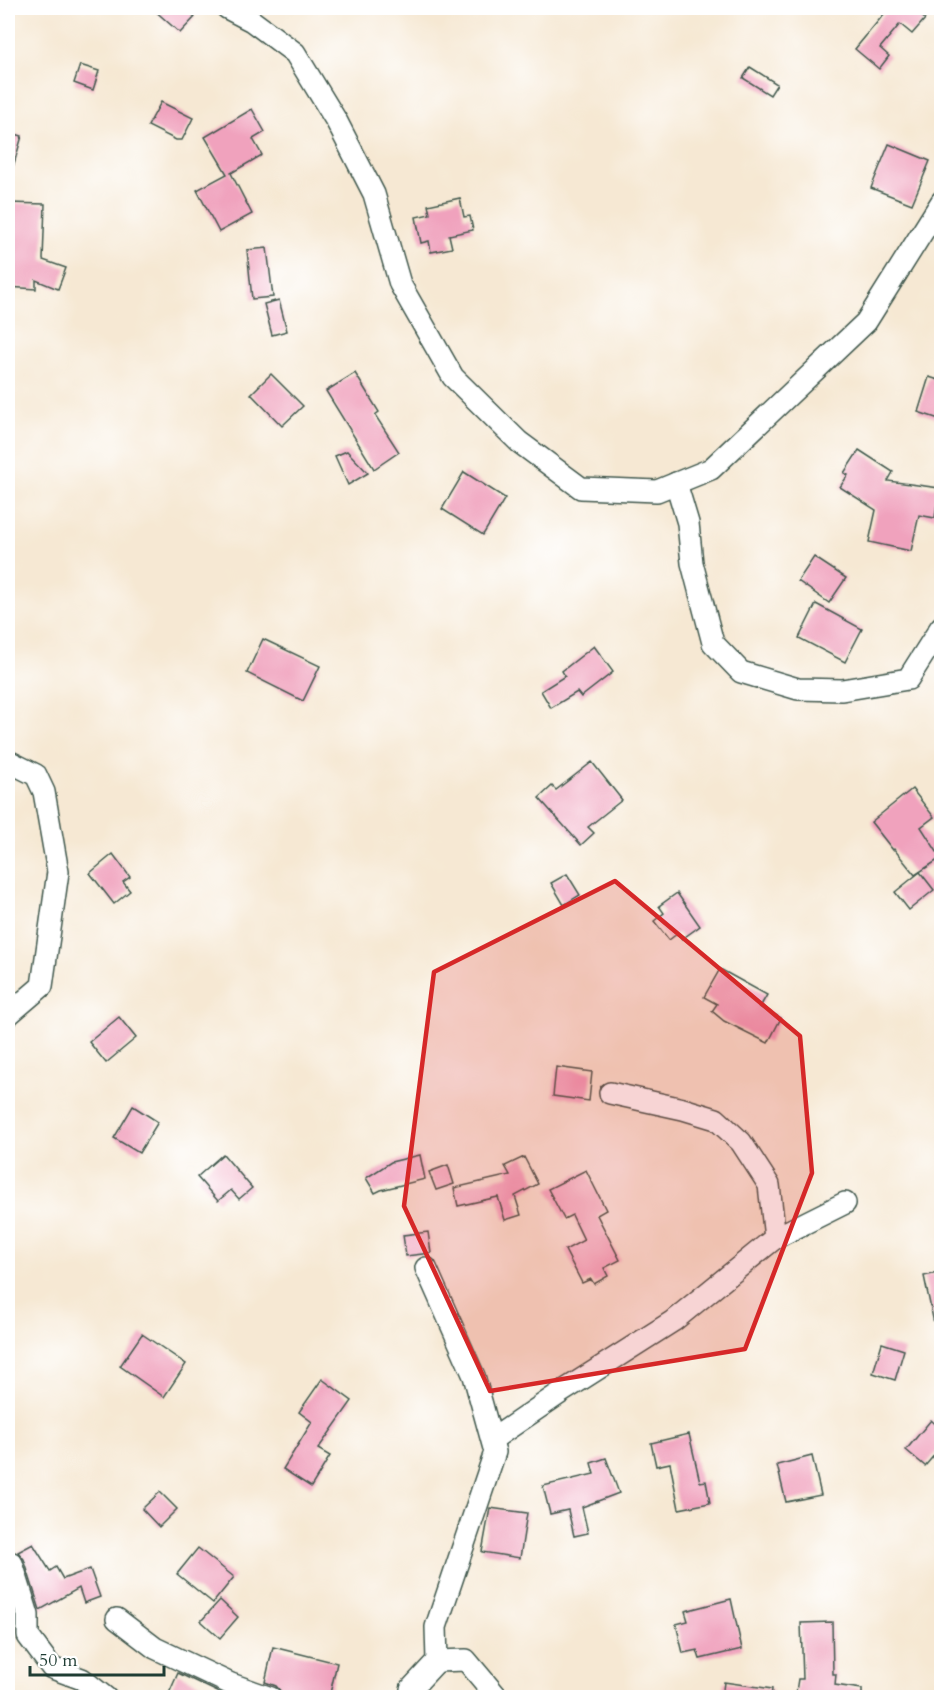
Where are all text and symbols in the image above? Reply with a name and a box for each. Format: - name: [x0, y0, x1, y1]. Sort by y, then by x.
- scale bar: [30, 1639, 164, 1677]
- text: 50 m: [39, 1648, 78, 1673]

